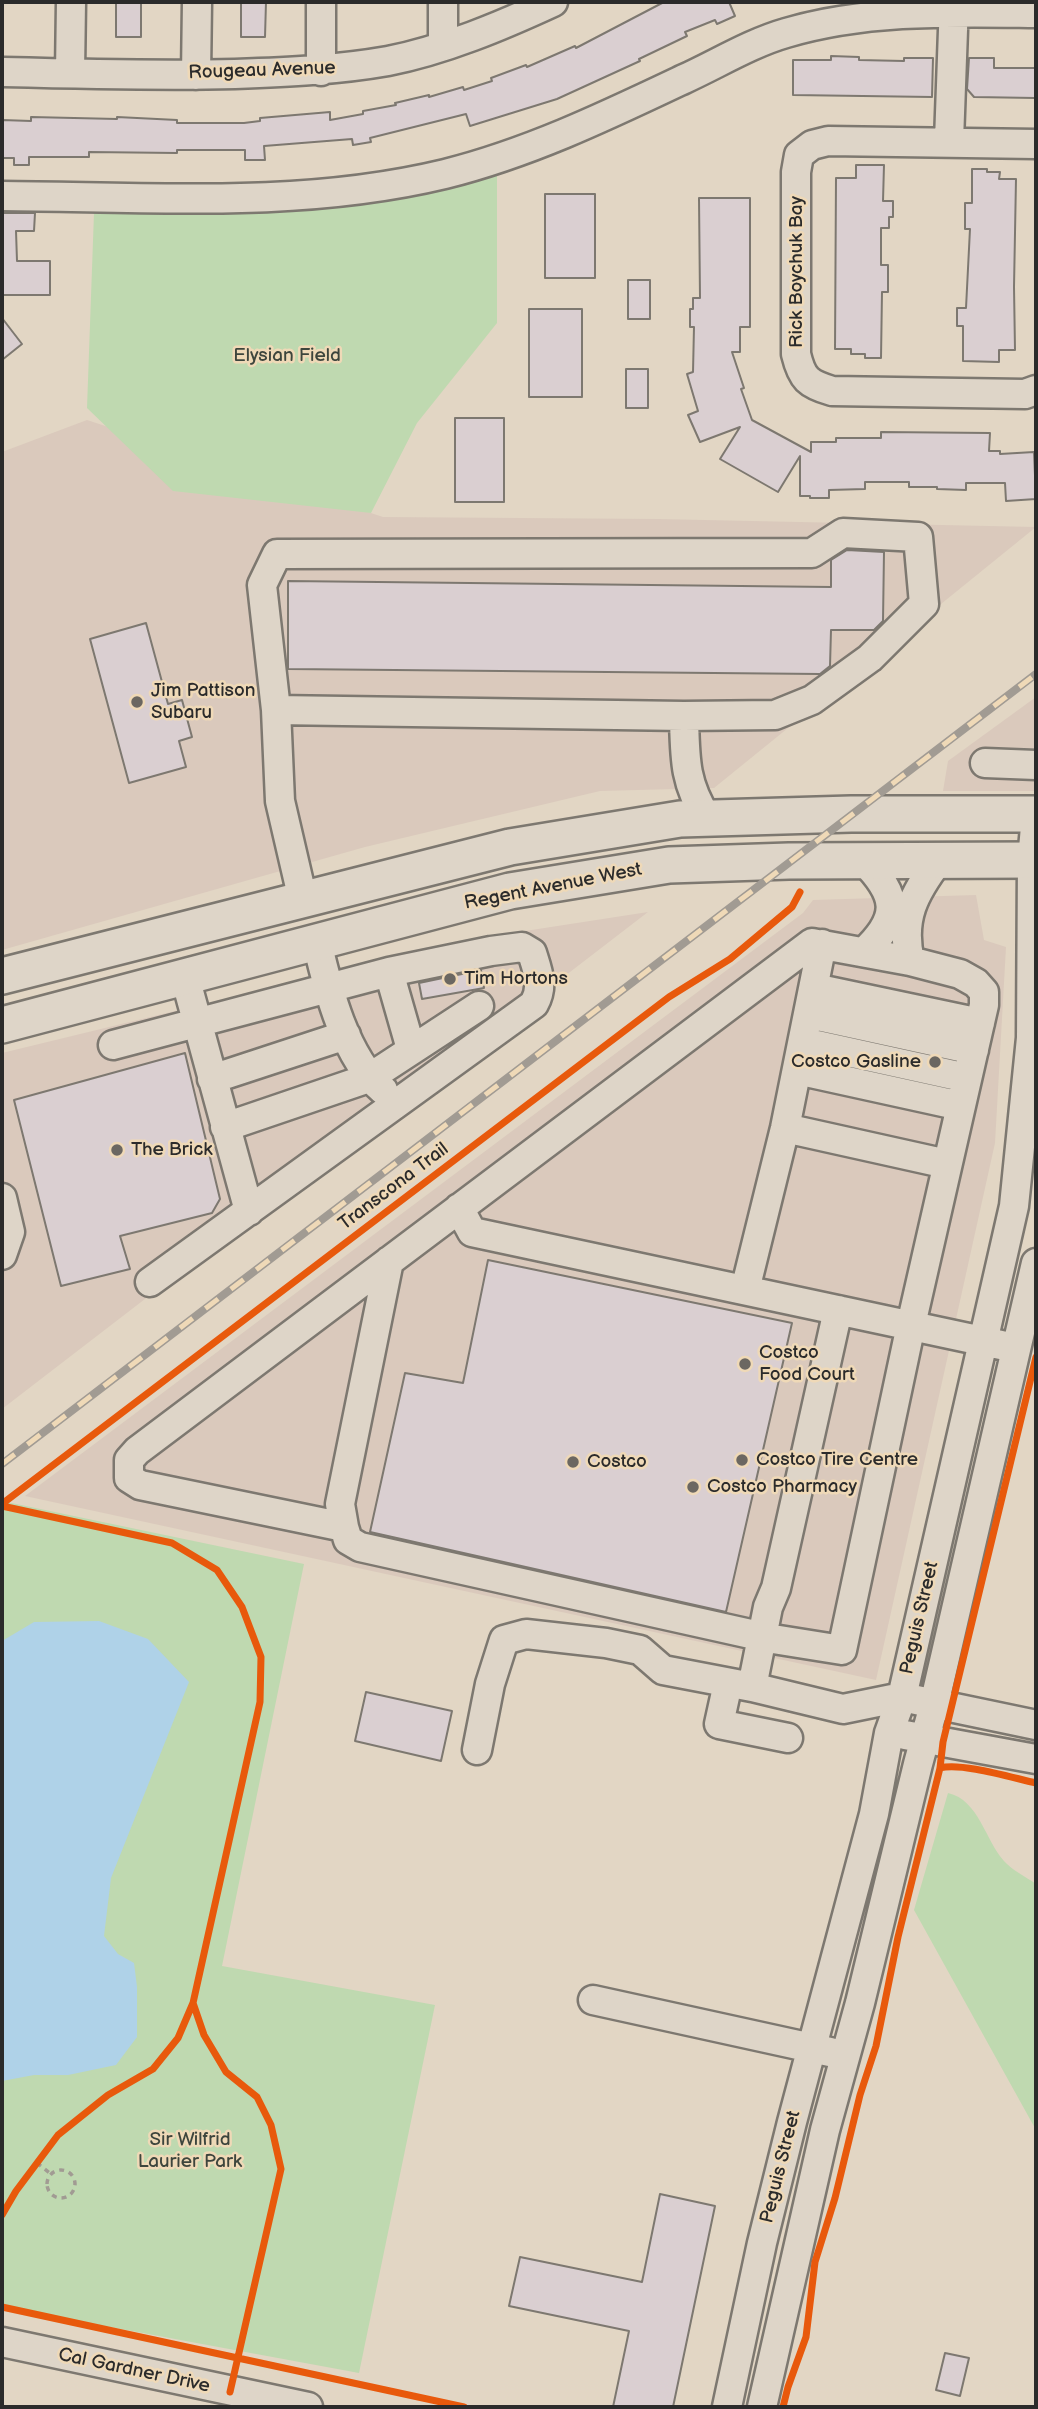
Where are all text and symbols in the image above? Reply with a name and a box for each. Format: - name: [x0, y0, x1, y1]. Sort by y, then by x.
- street label: Rougeau Avenue: [188, 57, 336, 85]
- street label: Rick Boychuk Bay: [786, 196, 808, 348]
- park label: Elysian Field: [233, 345, 341, 367]
- place label: Jim Pattison Subaru: [151, 680, 256, 724]
- marker: Jim Pattison Subaru: [129, 694, 145, 710]
- street label: Regent Avenue West: [462, 859, 644, 915]
- place label: Tim Hortons: [464, 968, 568, 990]
- marker: Tim Hortons: [442, 971, 458, 987]
- place label: Costco Gasline: [791, 1051, 921, 1073]
- marker: Costco Gasline: [927, 1054, 943, 1070]
- street label: Transcona Trail: [335, 1138, 453, 1236]
- place label: The Brick: [131, 1139, 213, 1161]
- marker: The Brick: [109, 1142, 125, 1158]
- place label: Costco Food Court: [759, 1342, 855, 1386]
- marker: Costco Food Court: [737, 1356, 753, 1372]
- place label: Costco Tire Centre: [756, 1449, 918, 1471]
- place label: Costco: [587, 1451, 647, 1473]
- marker: Costco Tire Centre: [734, 1452, 750, 1468]
- marker: Costco: [565, 1454, 581, 1470]
- place label: Costco Pharmacy: [707, 1476, 857, 1498]
- marker: Costco Pharmacy: [685, 1479, 701, 1495]
- street label: Peguis Street: [896, 1559, 944, 1677]
- street label: Peguis Street: [756, 2108, 806, 2226]
- park label: Sir Wilfrid Laurier Park: [138, 2129, 242, 2173]
- street label: Cal Gardner Drive: [56, 2344, 212, 2398]

